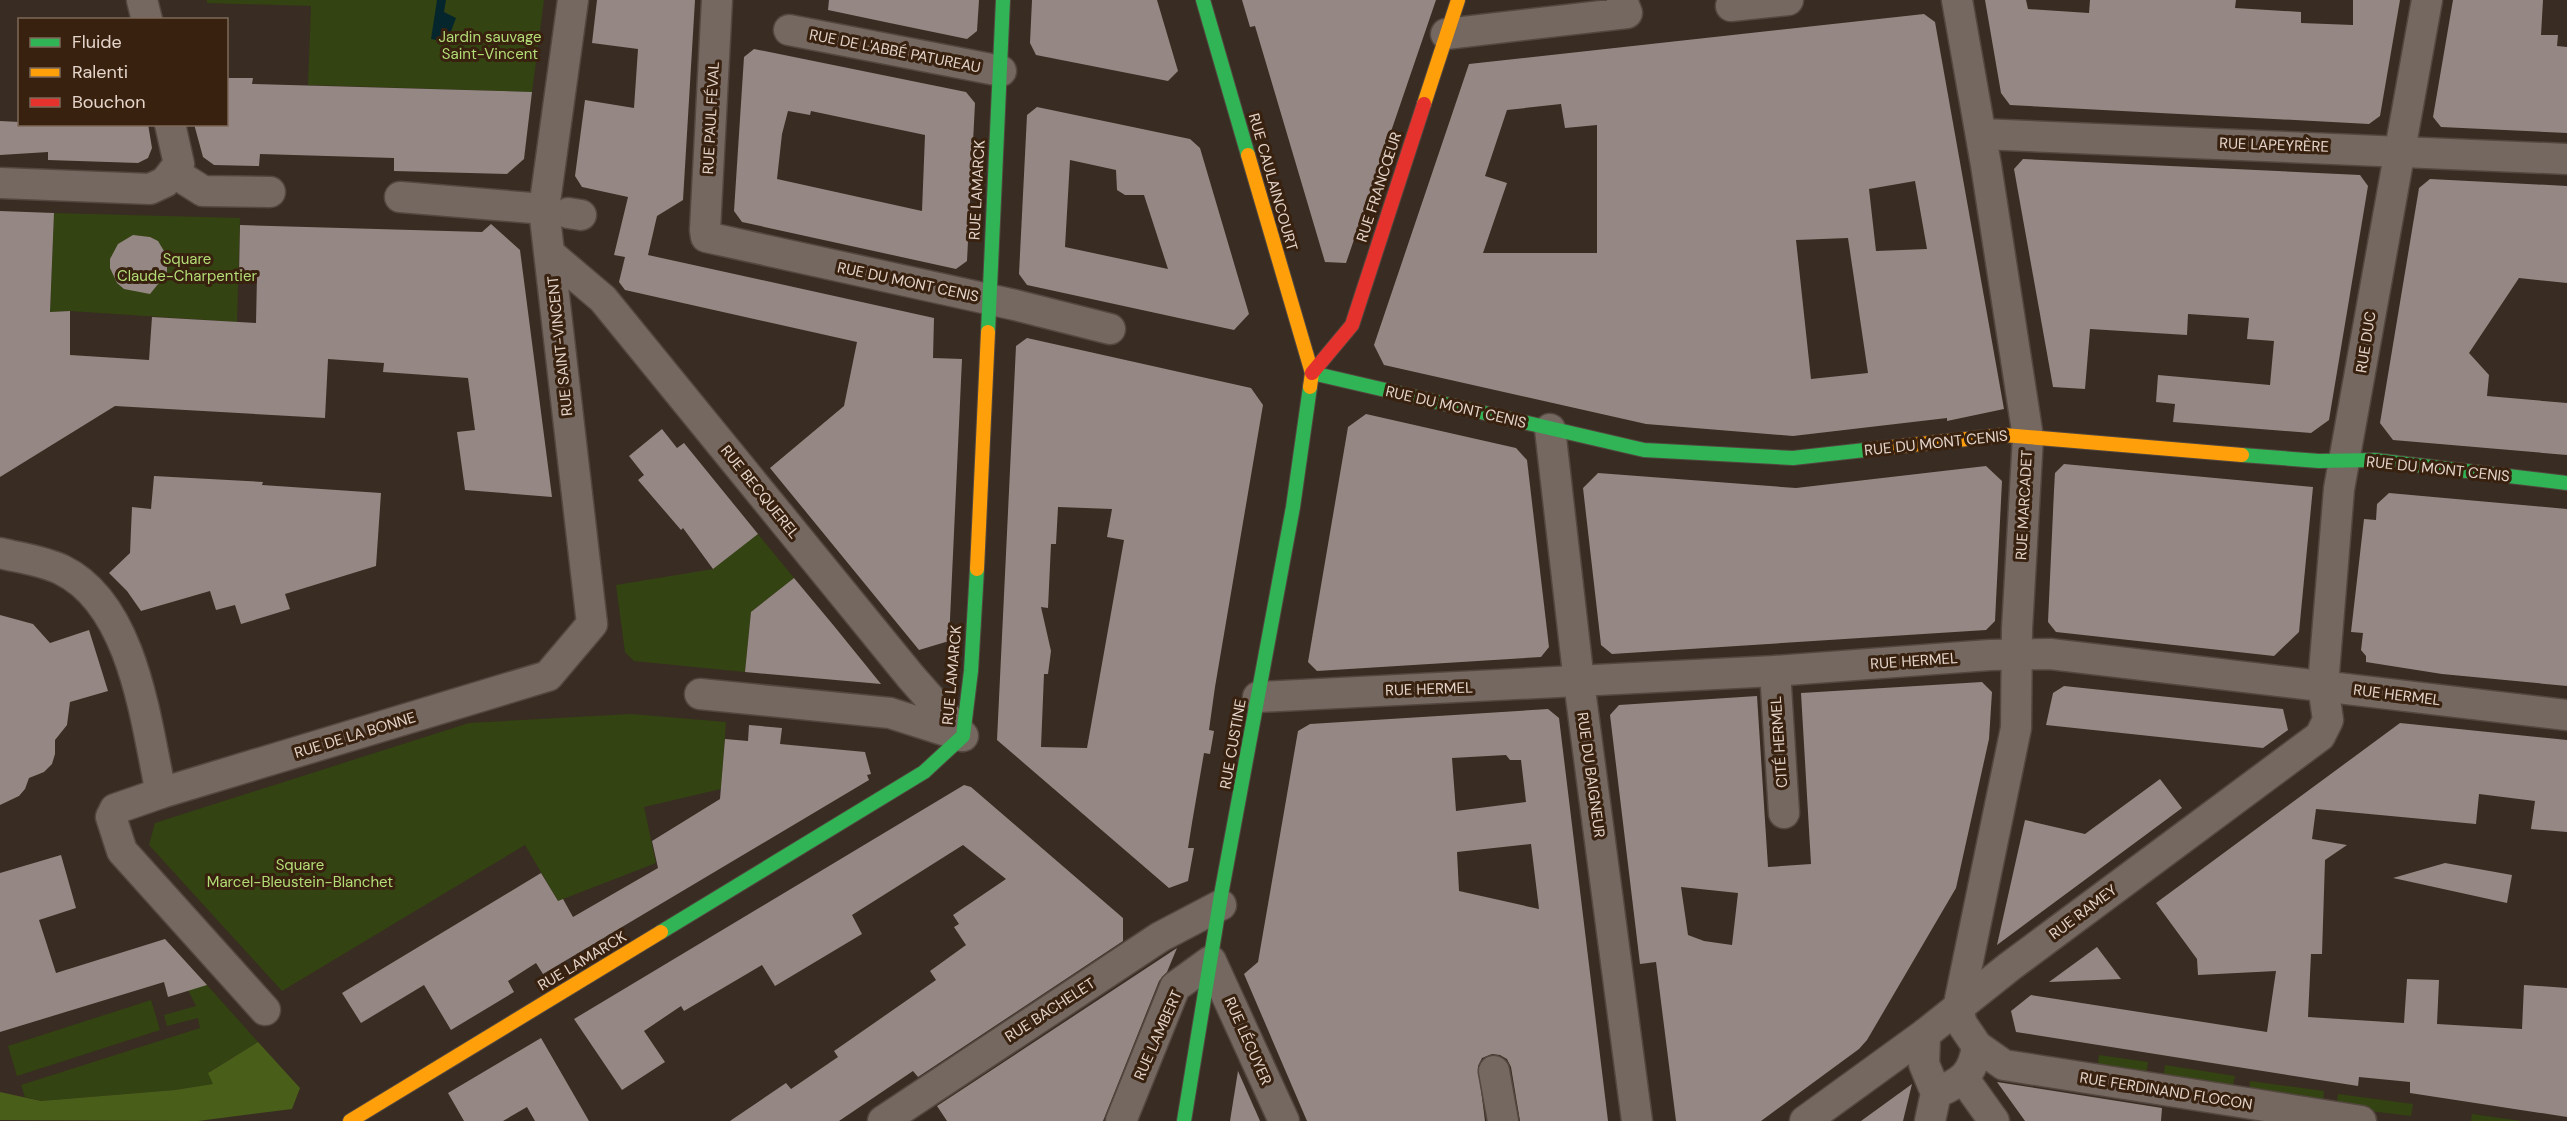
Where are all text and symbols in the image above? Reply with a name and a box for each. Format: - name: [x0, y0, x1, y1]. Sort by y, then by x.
- legend: [18, 18, 228, 126]
- street label: RUE DE L'ABBÉ PATUREAU: [808, 25, 982, 77]
- park label: Jardin sauvage Saint-Vincent: [438, 27, 542, 64]
- text: Fluide: [72, 30, 122, 54]
- text: Ralenti: [72, 60, 128, 84]
- street label: RUE PAUL FÉVAL: [698, 61, 724, 175]
- text: Bouchon: [72, 90, 146, 114]
- street label: RUE CAULAINCOURT: [1244, 111, 1302, 253]
- street label: RUE FRANCŒUR: [1352, 129, 1406, 245]
- street label: RUE LAPEYRÈRE: [2219, 133, 2329, 157]
- street label: RUE LAMARCK: [964, 139, 990, 240]
- park label: Square Claude-Charpentier: [117, 249, 257, 286]
- street label: RUE DU MONT CENIS: [835, 257, 981, 307]
- street label: RUE SAINT-VINCENT: [543, 275, 577, 417]
- street label: RUE DUC: [2351, 310, 2381, 374]
- street label: RUE DU MONT CENIS: [1384, 381, 1529, 433]
- street label: RUE DU MONT CENIS: [1863, 425, 2009, 460]
- street label: RUE BECQUEREL: [716, 441, 804, 543]
- street label: RUE MARCADET: [2011, 449, 2037, 561]
- street label: RUE DU MONT CENIS: [2365, 452, 2511, 487]
- street label: RUE LAMARCK: [938, 624, 966, 726]
- street label: RUE HERMEL: [1870, 648, 1959, 674]
- street label: RUE HERMEL: [1385, 677, 1473, 701]
- street label: RUE HERMEL: [2352, 680, 2442, 710]
- street label: CITÉ HERMEL: [1766, 695, 1792, 788]
- street label: RUE CUSTINE: [1215, 697, 1251, 791]
- street label: RUE DE LA BONNE: [292, 707, 418, 763]
- street label: RUE DU BAIGNEUR: [1572, 711, 1610, 839]
- park label: Square Marcel-Bleustein-Blanchet: [207, 855, 393, 892]
- street label: RUE RAMEY: [2045, 880, 2121, 944]
- street label: RUE LAMARCK: [534, 927, 630, 995]
- street label: RUE BACHELET: [1001, 973, 1099, 1047]
- street label: RUE LAMBERT: [1129, 987, 1187, 1083]
- street label: RUE LÉCUYER: [1220, 994, 1276, 1088]
- street label: RUE FERDINAND FLOCON: [2078, 1067, 2254, 1115]

